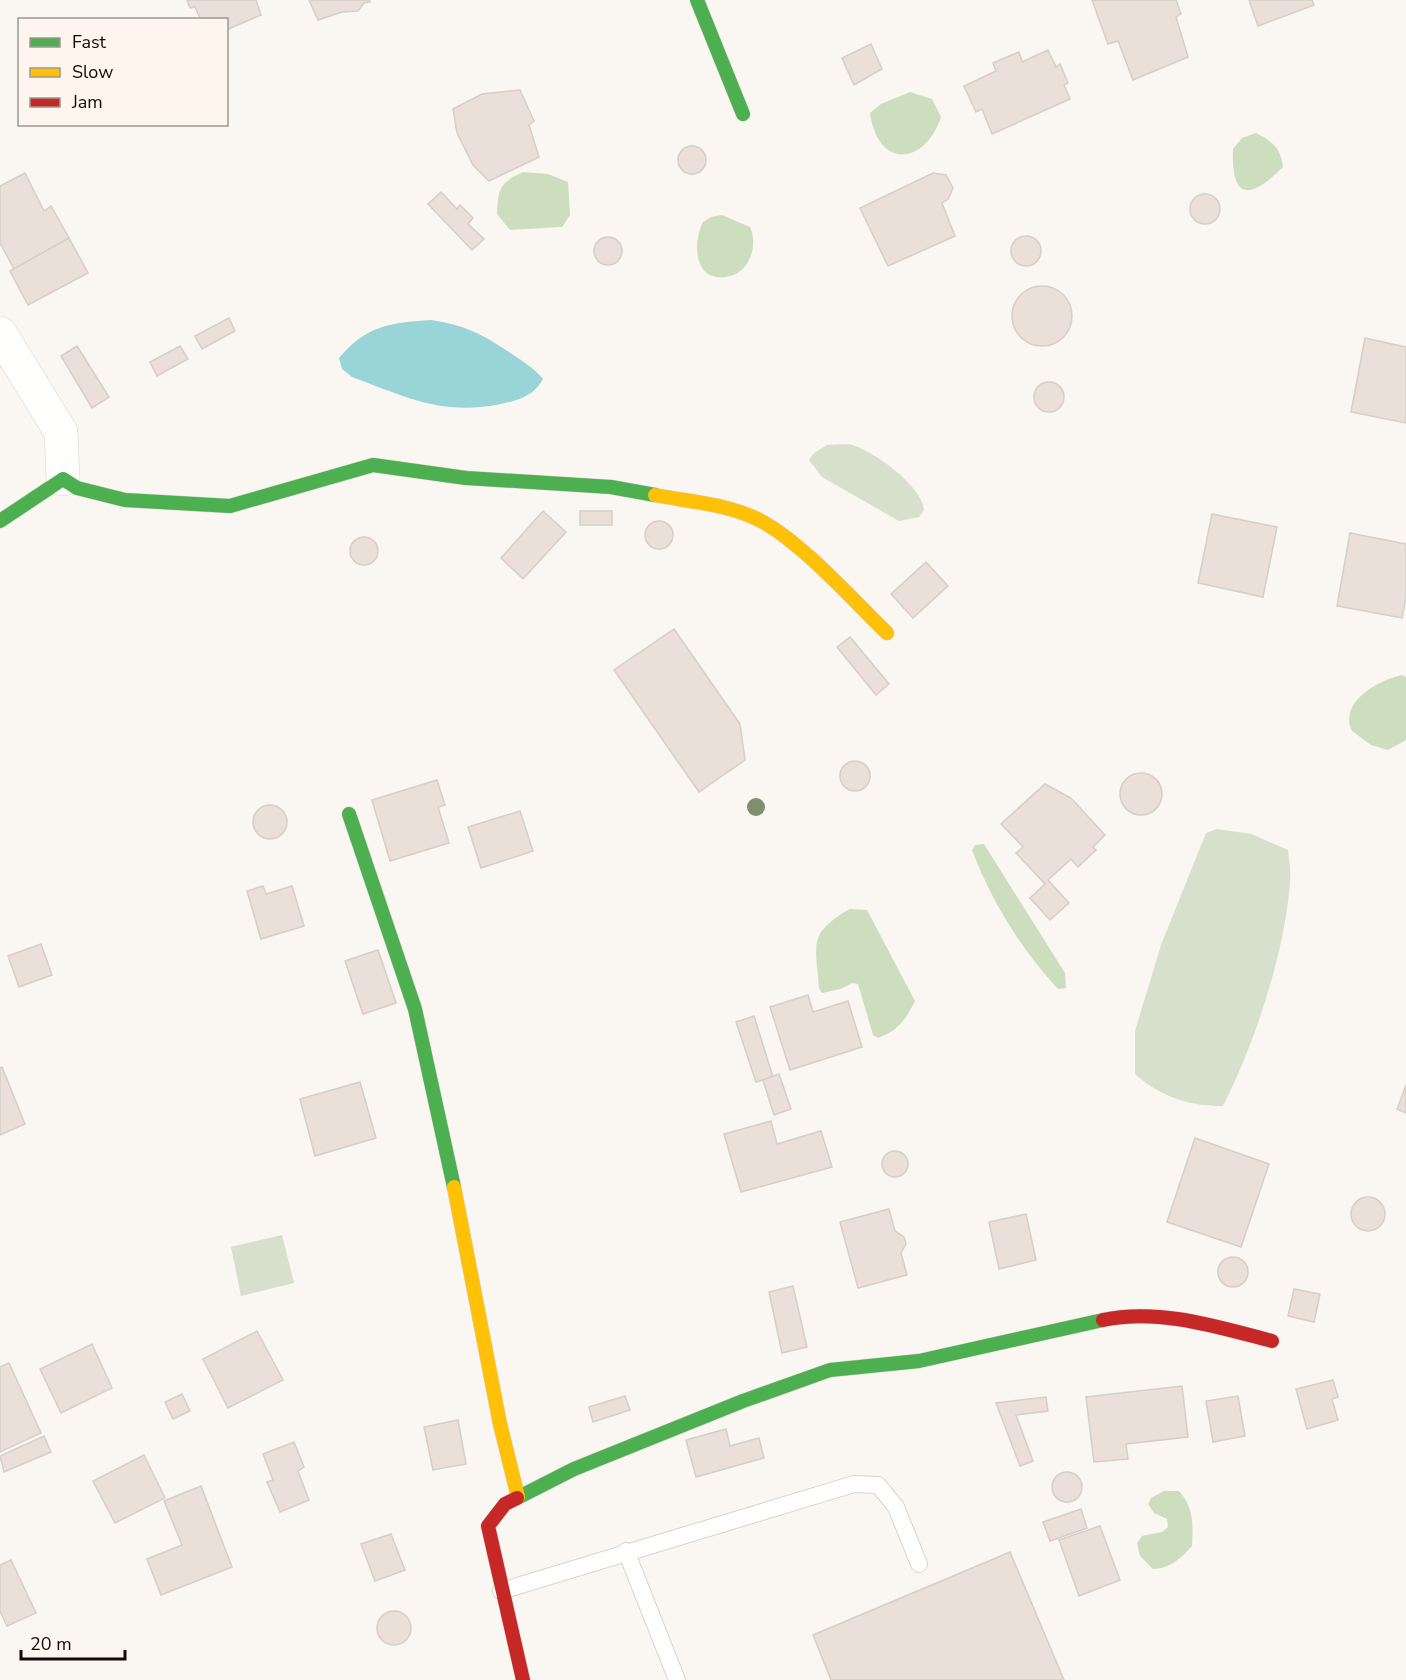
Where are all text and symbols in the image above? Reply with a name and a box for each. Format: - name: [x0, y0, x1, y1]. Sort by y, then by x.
- legend: [18, 18, 228, 126]
- text: Fast: [72, 30, 107, 54]
- text: Slow: [72, 60, 113, 84]
- text: Jam: [71, 90, 103, 114]
- scale bar: [21, 1623, 124, 1661]
- text: 20 m: [30, 1632, 72, 1656]

